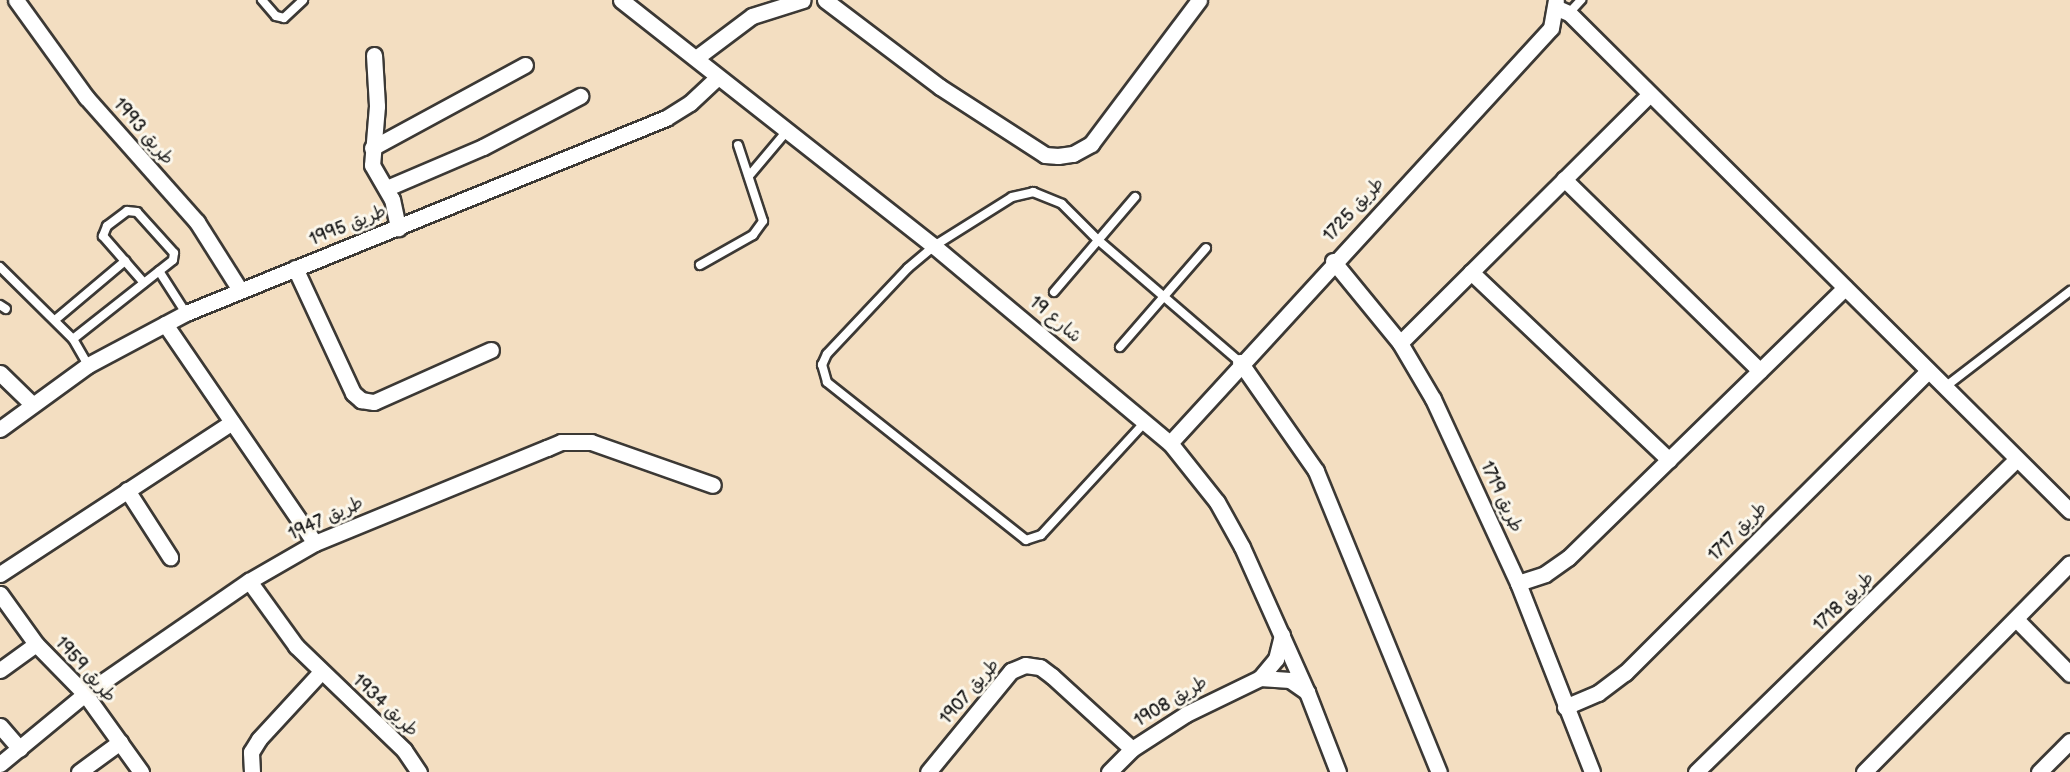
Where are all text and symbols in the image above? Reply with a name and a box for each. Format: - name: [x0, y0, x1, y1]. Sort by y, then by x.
- street label: طريق 1993: [108, 94, 178, 170]
- street label: طريق 1725: [1319, 174, 1389, 246]
- street label: طريق 1995: [307, 201, 389, 251]
- street label: شارع 19: [1025, 292, 1085, 348]
- street label: طريق 1719: [1475, 458, 1527, 536]
- street label: طريق 1947: [285, 492, 367, 546]
- street label: طريق 1717: [1704, 498, 1772, 566]
- street label: طريق 1718: [1809, 568, 1879, 636]
- street label: طريق 1959: [50, 633, 120, 707]
- street label: طريق 1907: [936, 655, 1004, 729]
- street label: طريق 1934: [348, 670, 422, 742]
- street label: طريق 1908: [1131, 672, 1211, 732]

